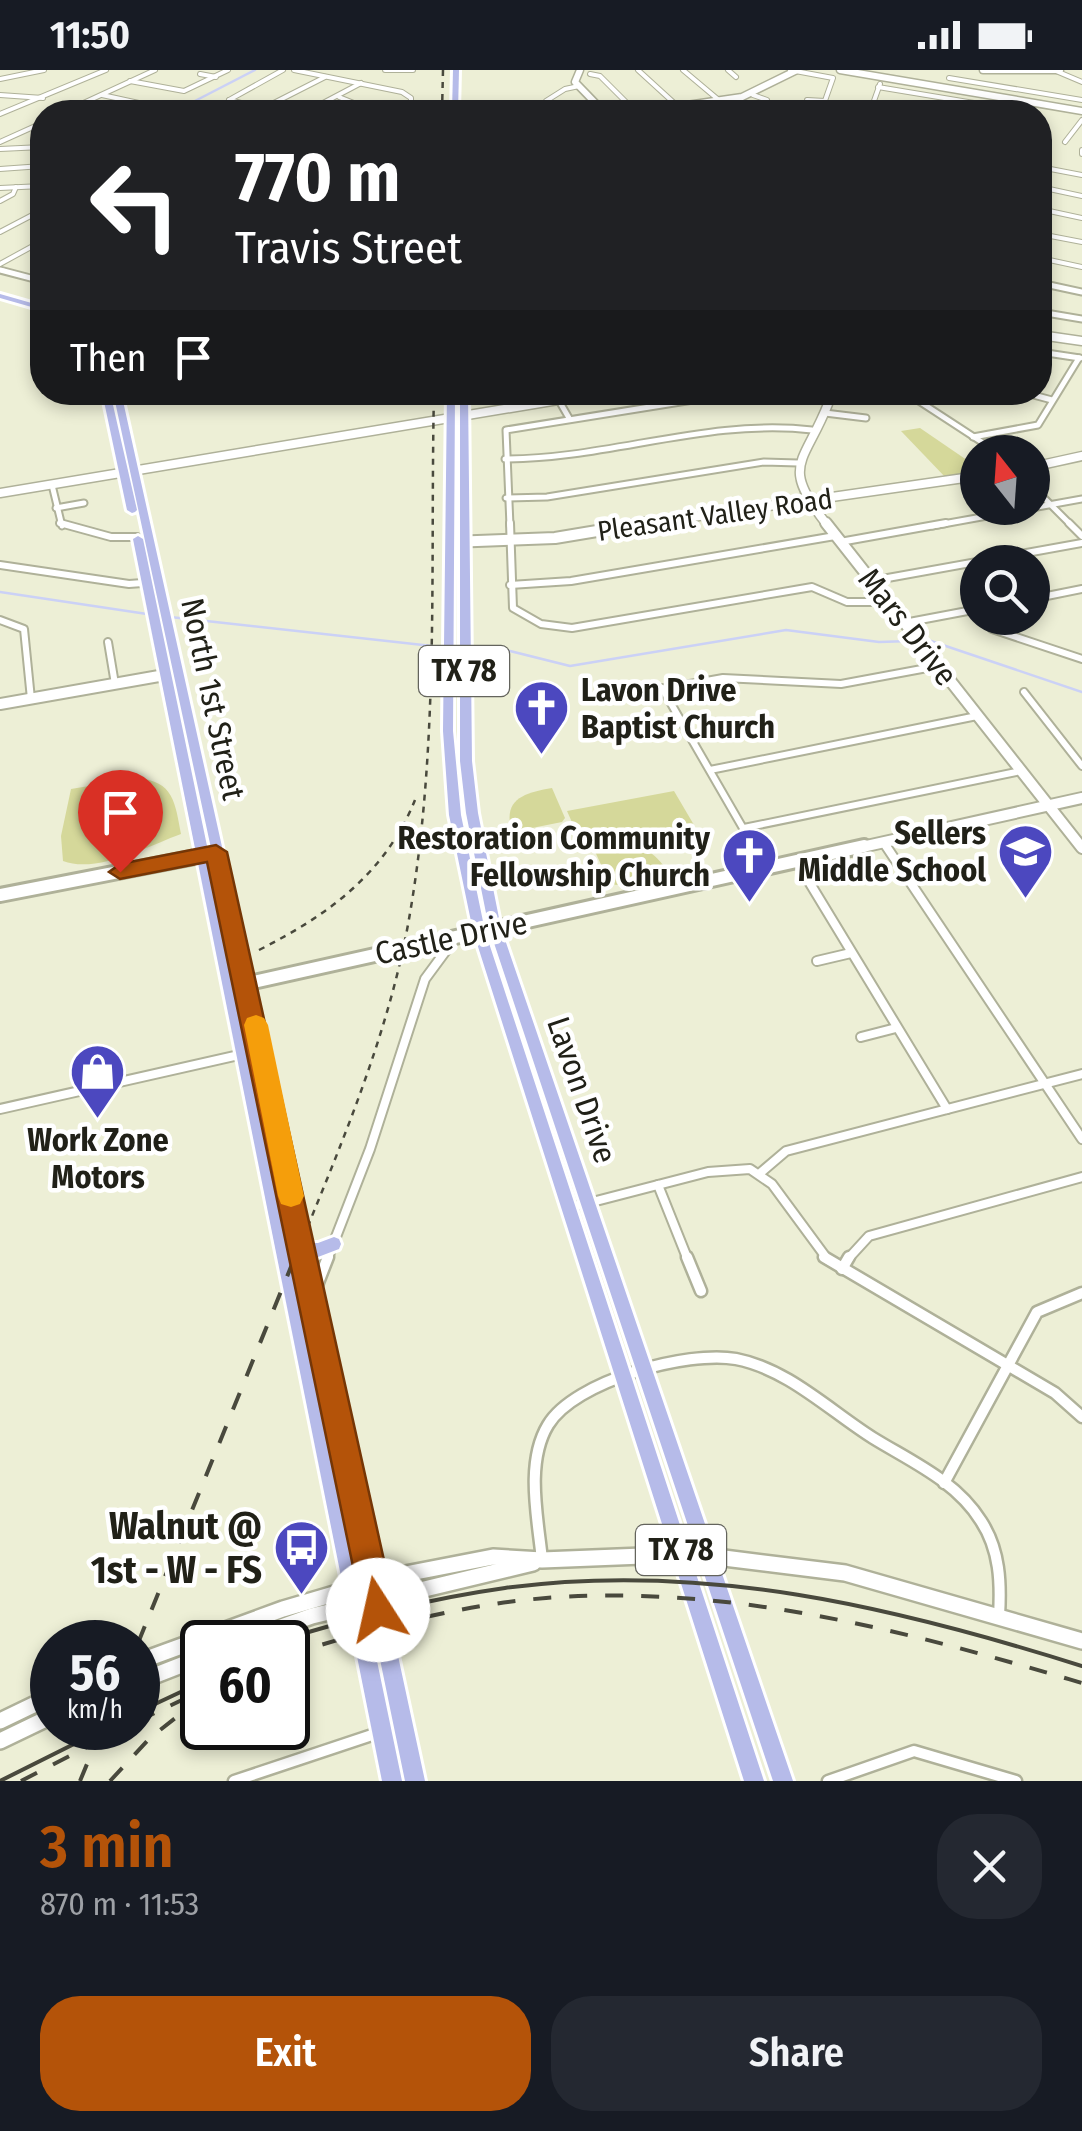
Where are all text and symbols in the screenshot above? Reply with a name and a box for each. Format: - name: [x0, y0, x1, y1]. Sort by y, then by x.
- text: 11:50: [50, 12, 130, 58]
- text: 770 m: [235, 136, 400, 220]
- icon: left: [70, 140, 200, 270]
- text: Travis Street: [235, 221, 462, 275]
- icon: arrive: [166, 330, 221, 385]
- text: Then: [70, 335, 146, 381]
- north arrow: [960, 435, 1050, 525]
- map controls: [960, 435, 1050, 635]
- street label: Pleasant Valley Road: [595, 482, 835, 548]
- button: search: [960, 545, 1050, 635]
- street label: Mars Drive: [851, 561, 965, 693]
- street label: North 1st Street: [173, 595, 253, 804]
- road number: TX 78: [419, 646, 509, 696]
- place label: Lavon Drive Baptist Church: [581, 671, 775, 746]
- church icon: Lavon Drive Baptist Church: [512, 678, 572, 757]
- pin: [78, 770, 163, 873]
- icon: arrive: [93, 785, 148, 840]
- place label: Sellers Middle School: [798, 814, 986, 889]
- place label: Restoration Community Fellowship Church: [398, 819, 711, 894]
- school or university icon: Sellers Middle School: [995, 821, 1055, 900]
- church icon: Restoration Community Fellowship Church: [719, 826, 779, 905]
- street label: Castle Drive: [371, 903, 531, 973]
- street label: Lavon Drive: [539, 1012, 625, 1168]
- shop icon: Work Zone Motors: [68, 1041, 128, 1120]
- place label: Work Zone Motors: [27, 1121, 169, 1196]
- place label: Walnut @ 1st - W - FS: [91, 1503, 262, 1593]
- bus stop icon: Walnut @ 1st - W - FS: [271, 1518, 331, 1597]
- road number: TX 78: [636, 1525, 726, 1575]
- position arrow: [326, 1558, 430, 1662]
- speed limit sign: 60: [180, 1620, 310, 1750]
- text: 56: [70, 1643, 120, 1703]
- text: km/h: [67, 1695, 123, 1725]
- text: 3 min: [40, 1811, 174, 1883]
- button: close: [937, 1814, 1042, 1919]
- text: 870 m · 11:53: [40, 1885, 199, 1923]
- button: Exit: [40, 1996, 531, 2111]
- button: Share: [551, 1996, 1042, 2111]

